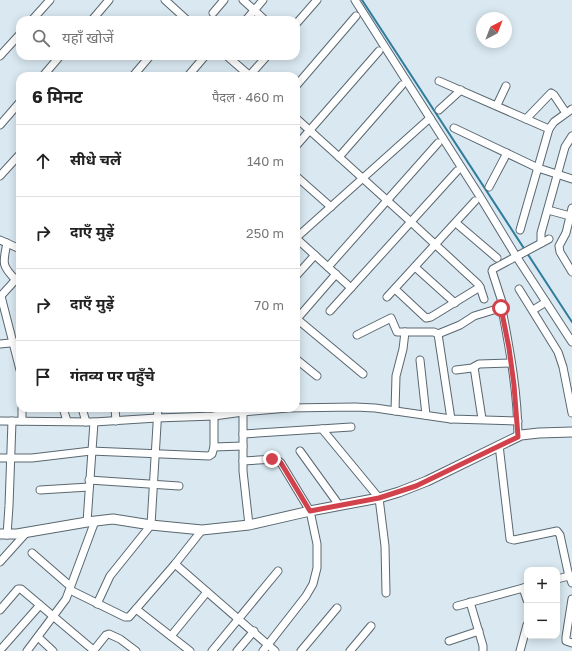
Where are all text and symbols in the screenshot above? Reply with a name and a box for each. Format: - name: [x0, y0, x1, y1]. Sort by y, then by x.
- north arrow: [476, 12, 512, 48]
- search box: [16, 16, 300, 60]
- icon: search: [30, 27, 52, 49]
- text: यहाँ खोजें: [62, 28, 114, 46]
- text: 6 मिनट: [32, 86, 83, 107]
- text: पैदल · 460 m: [212, 89, 284, 105]
- icon: ahead: [32, 150, 54, 172]
- text: सीधे चलें: [70, 150, 121, 168]
- text: 140 m: [247, 153, 284, 169]
- icon: right: [32, 222, 54, 244]
- text: दाएँ मुड़ें: [70, 222, 114, 240]
- text: 250 m: [246, 225, 284, 241]
- icon: right: [32, 294, 54, 316]
- text: दाएँ मुड़ें: [70, 294, 114, 312]
- text: 70 m: [254, 297, 284, 313]
- route start: [492, 299, 510, 317]
- icon: arrive: [32, 366, 54, 388]
- text: गंतव्य पर पहुँचे: [70, 366, 155, 384]
- route end: [263, 450, 281, 468]
- map controls: [524, 567, 560, 639]
- button: +: [524, 567, 560, 603]
- button: −: [524, 603, 560, 639]

